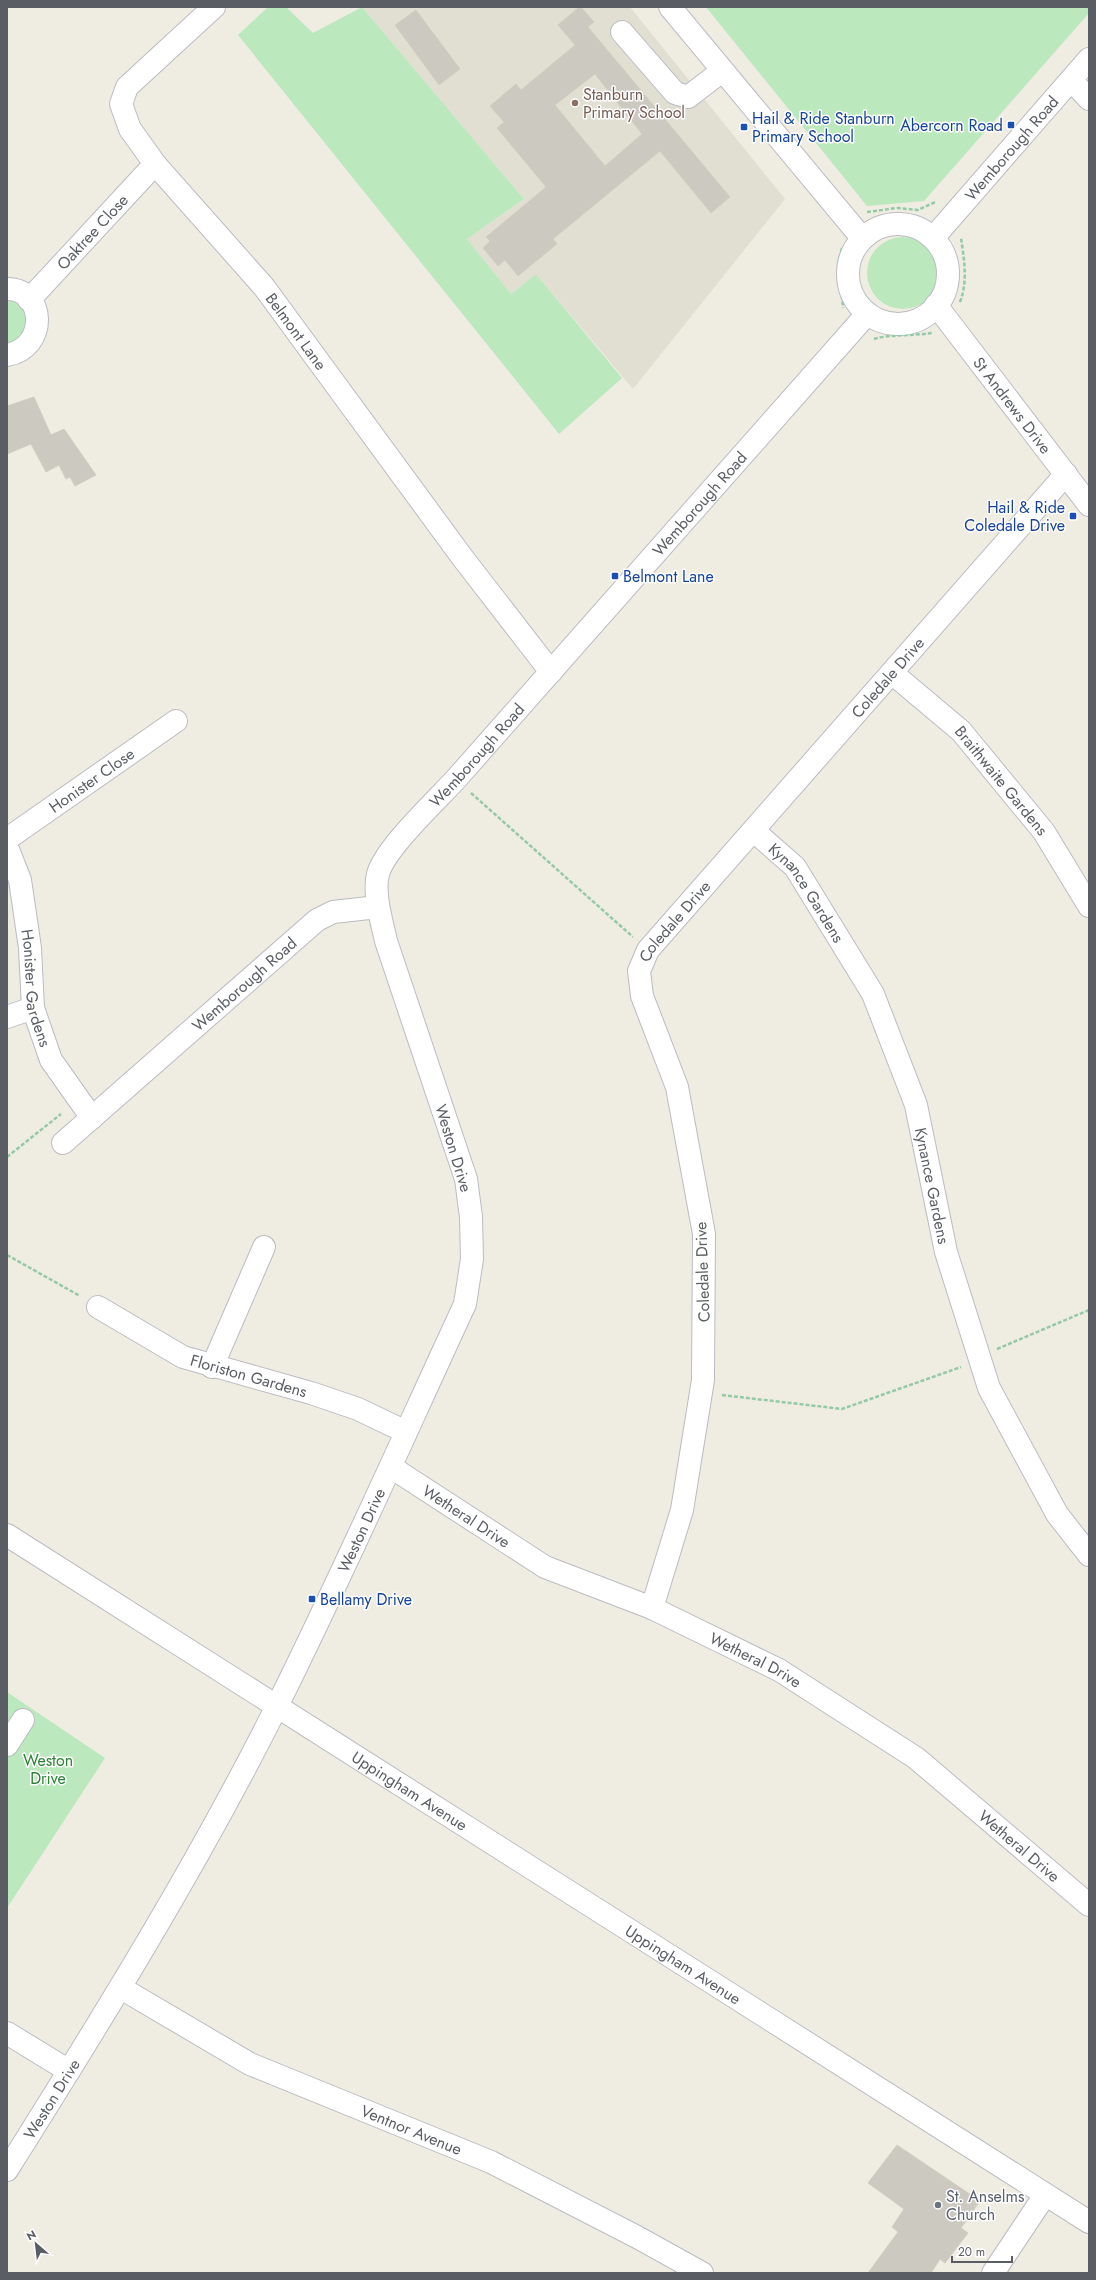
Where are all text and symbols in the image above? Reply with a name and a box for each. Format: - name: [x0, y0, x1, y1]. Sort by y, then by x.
- place label: Stanburn Primary School: [583, 83, 685, 124]
- street label: Wemborough Road: [960, 91, 1064, 206]
- marker: Stanburn Primary School: [570, 98, 580, 108]
- place label: Hail & Ride Stanburn Primary School: [752, 107, 895, 148]
- place label: Abercorn Road: [900, 114, 1003, 137]
- marker: Abercorn Road: [1006, 120, 1016, 130]
- marker: Hail & Ride Stanburn Primary School: [739, 122, 749, 132]
- street label: Oaktree Close: [52, 189, 134, 275]
- street label: Belmont Lane: [260, 288, 332, 375]
- street label: St Andrews Drive: [968, 352, 1057, 459]
- street label: Wemborough Road: [647, 447, 752, 561]
- place label: Hail & Ride Coledale Drive: [964, 496, 1065, 537]
- marker: Hail & Ride Coledale Drive: [1068, 511, 1078, 521]
- place label: Belmont Lane: [623, 565, 714, 588]
- marker: Belmont Lane: [610, 571, 620, 581]
- street label: Coledale Drive: [846, 632, 930, 723]
- street label: Wemborough Road: [424, 699, 530, 812]
- street label: Braithwaite Gardens: [949, 721, 1053, 840]
- street label: Honister Close: [44, 742, 139, 818]
- street label: Kynance Gardens: [763, 838, 850, 947]
- street label: Coledale Drive: [633, 876, 716, 965]
- street label: Honister Gardens: [15, 928, 57, 1050]
- street label: Wemborough Road: [187, 932, 302, 1037]
- street label: Weston Drive: [429, 1101, 478, 1195]
- street label: Kynance Gardens: [909, 1126, 955, 1246]
- street label: Coledale Drive: [689, 1221, 716, 1323]
- street label: Floriston Gardens: [188, 1349, 310, 1403]
- street label: Wetheral Drive: [418, 1479, 515, 1553]
- street label: Weston Drive: [332, 1484, 391, 1576]
- place label: Bellamy Drive: [320, 1588, 412, 1611]
- marker: Bellamy Drive: [307, 1594, 317, 1604]
- street label: Wetheral Drive: [706, 1627, 806, 1693]
- street label: Uppingham Avenue: [347, 1746, 472, 1837]
- park label: Weston Drive: [23, 1749, 73, 1790]
- street label: Wetheral Drive: [973, 1805, 1065, 1888]
- street label: Uppingham Avenue: [621, 1919, 745, 2010]
- street label: Weston Drive: [18, 2055, 86, 2144]
- street label: Ventnor Avenue: [357, 2099, 465, 2161]
- place label: St. Anselms Church: [946, 2185, 1024, 2226]
- marker: St. Anselms Church: [933, 2200, 943, 2210]
- north arrow: [16, 2224, 56, 2264]
- text: N: [24, 2226, 39, 2244]
- scale bar: [952, 2238, 1012, 2264]
- text: 20 m: [958, 2243, 985, 2261]

